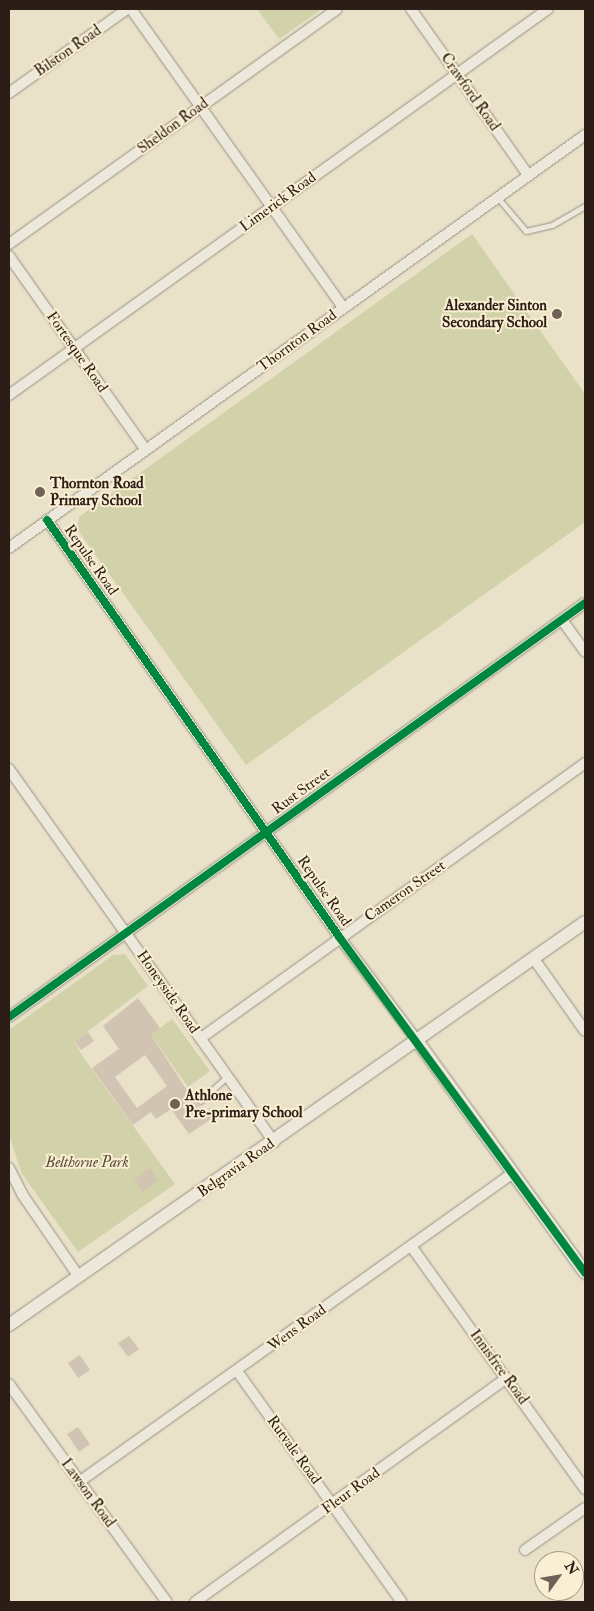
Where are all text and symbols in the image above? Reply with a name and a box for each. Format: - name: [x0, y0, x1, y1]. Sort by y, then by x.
- street label: Bilston Road: [31, 22, 105, 80]
- street label: Crawford Road: [437, 50, 503, 134]
- street label: Sheldon Road: [134, 94, 212, 158]
- street label: Limerick Road: [236, 168, 320, 236]
- place label: Alexander Sinton Secondary School: [442, 296, 547, 331]
- street label: Thornton Road: [254, 306, 340, 376]
- street label: Fortesque Road: [43, 308, 111, 396]
- marker: Alexander Sinton Secondary School: [551, 308, 563, 320]
- place label: Thornton Road Primary School: [50, 474, 144, 509]
- marker: Thornton Road Primary School: [34, 486, 46, 498]
- street label: Repulse Road: [60, 521, 122, 599]
- street label: Rust Street: [268, 764, 334, 818]
- street label: Repulse Road: [293, 852, 355, 930]
- street label: Cameron Street: [361, 856, 449, 926]
- street label: Honeyside Road: [133, 947, 203, 1037]
- place label: Athlone Pre-primary School: [185, 1086, 303, 1121]
- marker: Athlone Pre-primary School: [169, 1098, 181, 1110]
- street label: Belgravia Road: [194, 1135, 278, 1201]
- park label: Belthorne Park: [45, 1154, 129, 1172]
- street label: Wens Road: [264, 1301, 330, 1355]
- street label: Innisfree Road: [466, 1326, 532, 1408]
- street label: Rutvale Road: [263, 1412, 325, 1488]
- street label: Lawson Road: [57, 1455, 119, 1531]
- street label: Fleur Road: [318, 1464, 384, 1518]
- north arrow: [534, 1551, 584, 1601]
- text: N: [561, 1558, 582, 1578]

